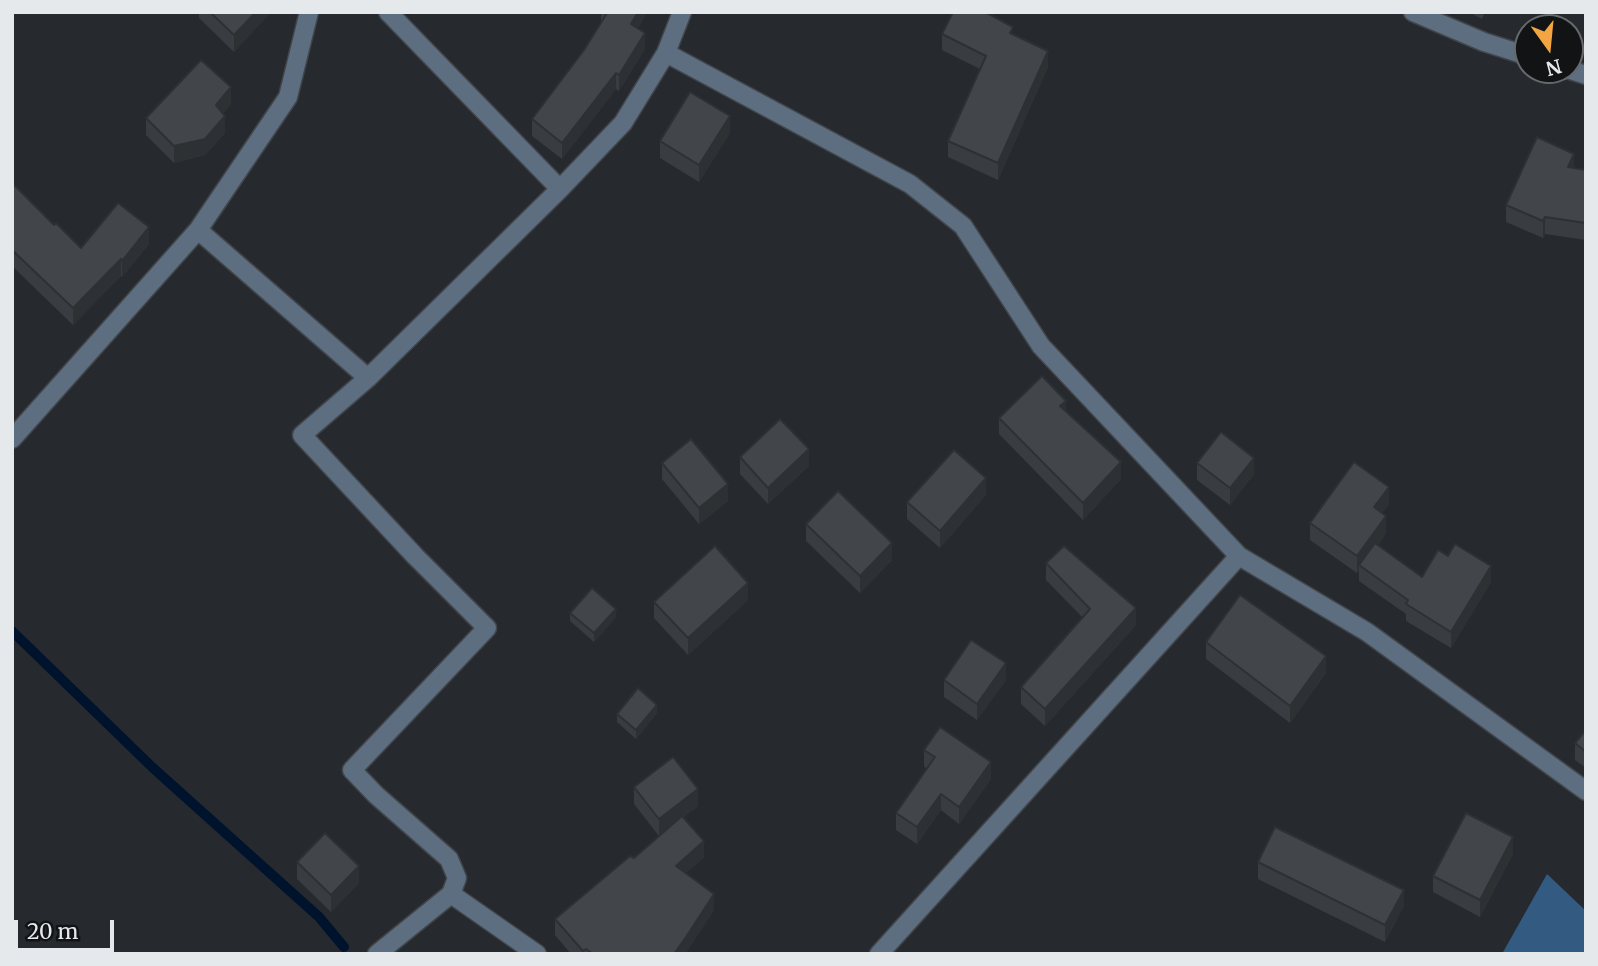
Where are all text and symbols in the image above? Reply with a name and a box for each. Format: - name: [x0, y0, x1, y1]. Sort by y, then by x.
- north arrow: [1514, 14, 1584, 84]
- text: N: [1544, 54, 1564, 81]
- scale bar: [18, 906, 117, 950]
- text: 20 m: [27, 918, 78, 945]

